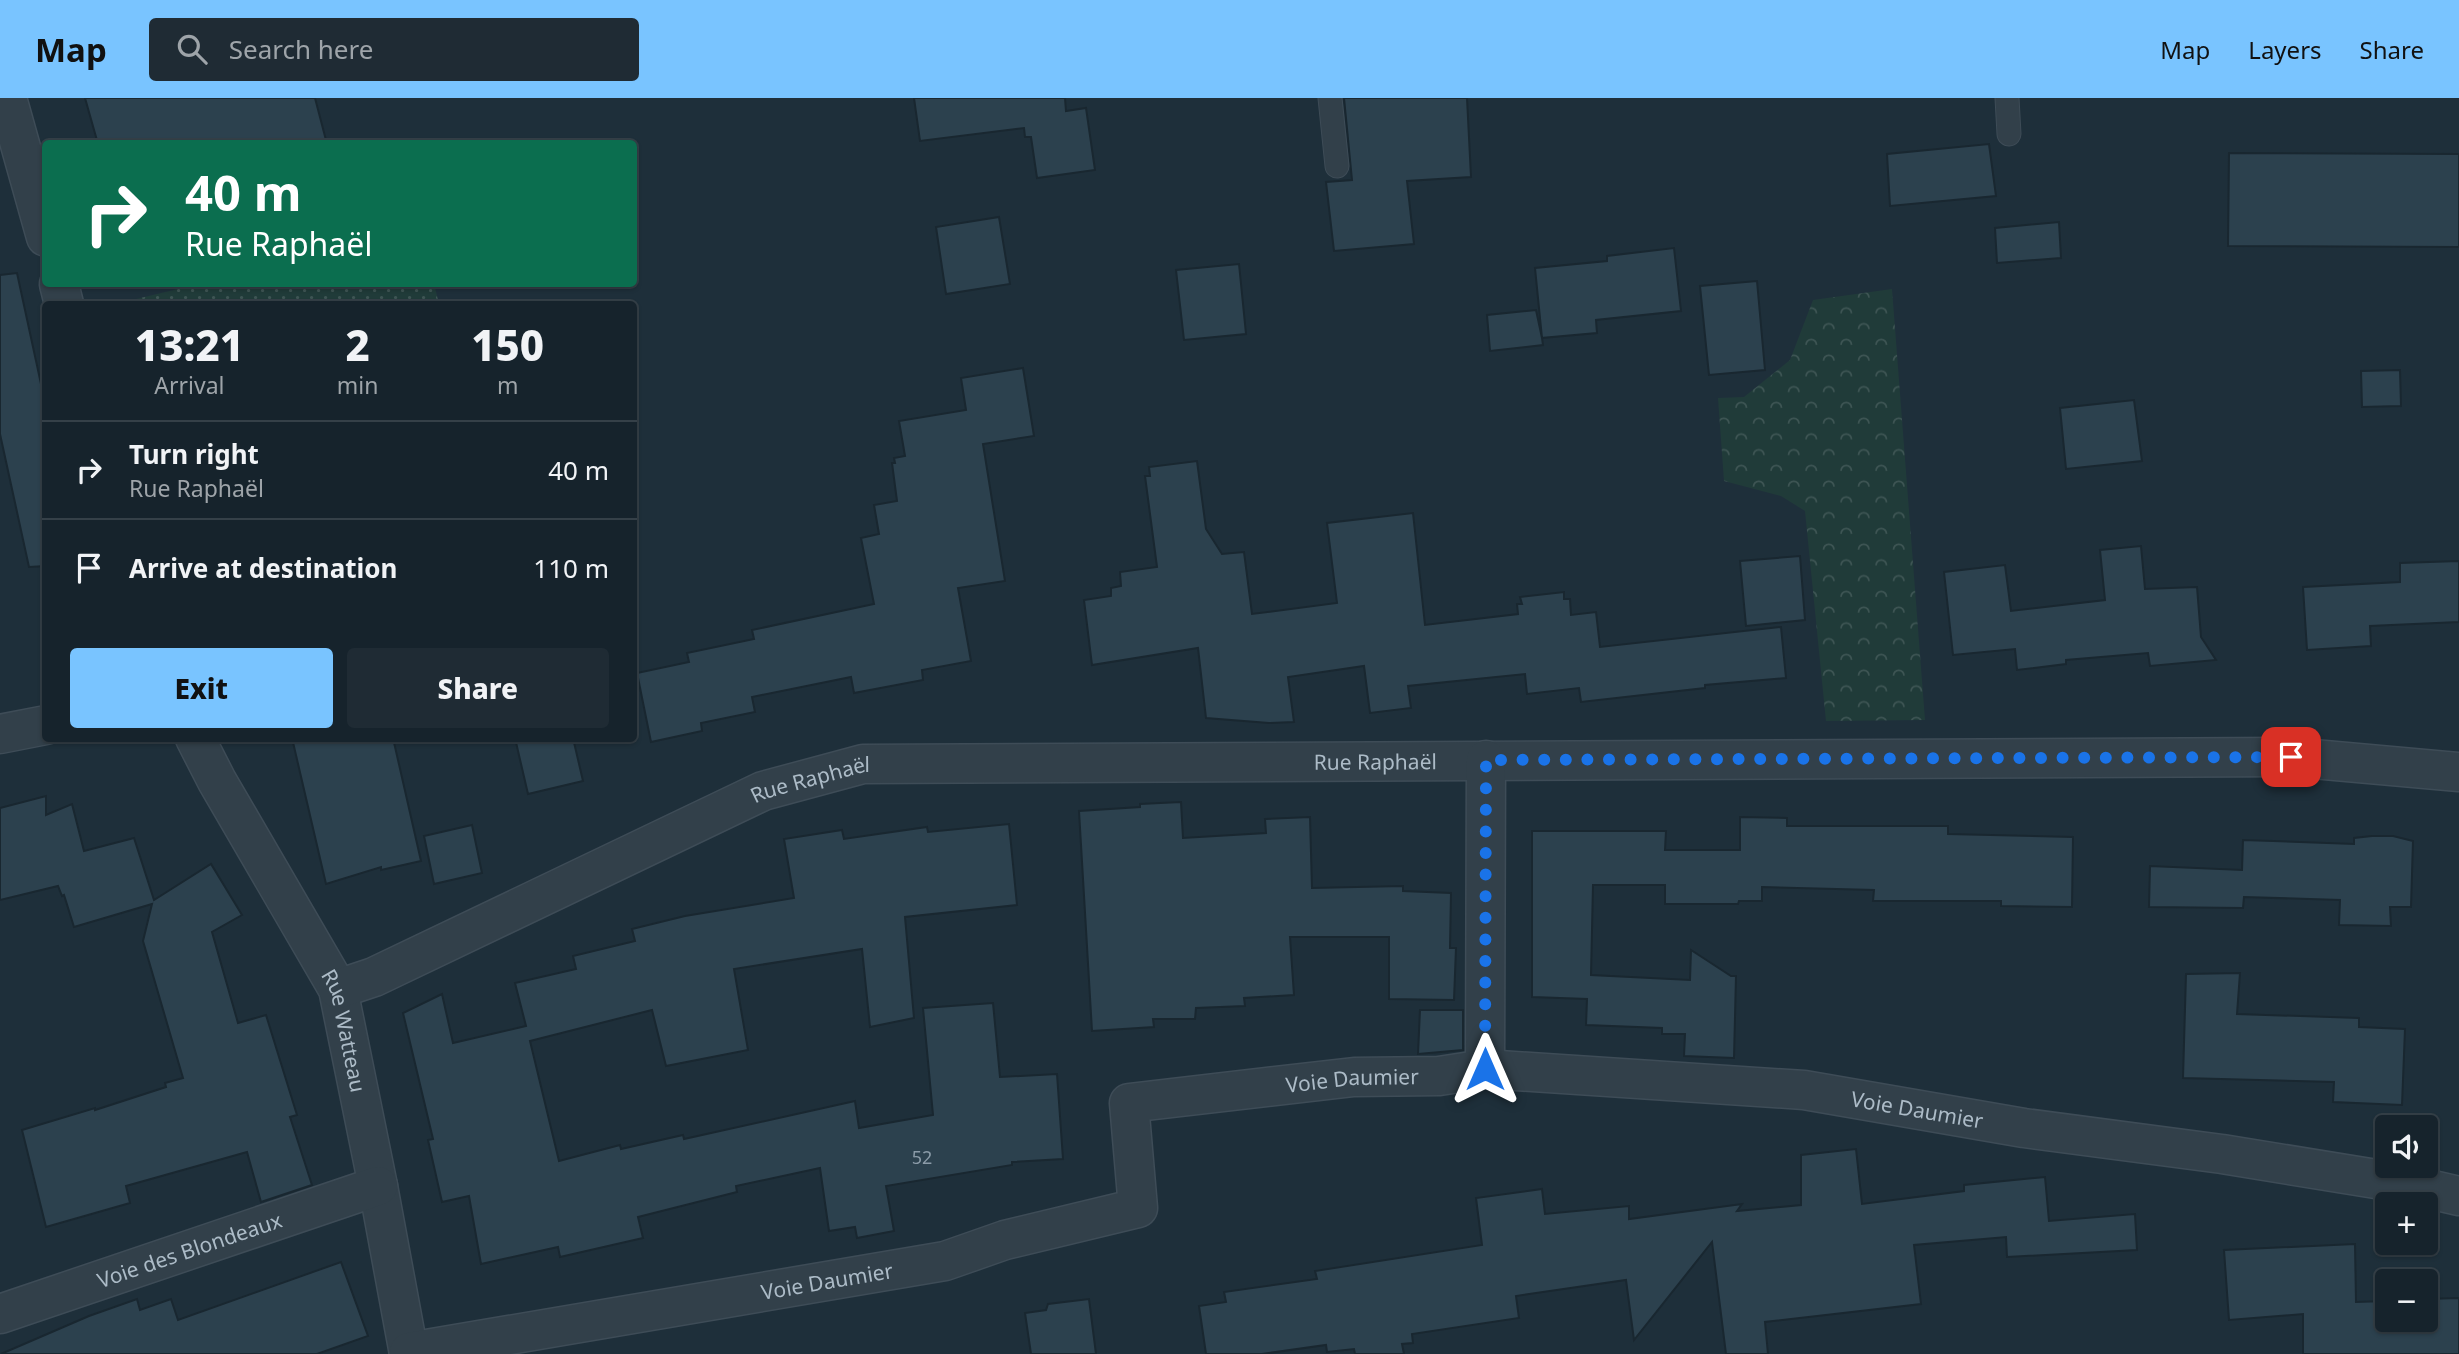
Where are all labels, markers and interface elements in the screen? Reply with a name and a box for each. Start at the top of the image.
search box [149,18,639,81]
text: Map [35,27,107,72]
icon: search [173,30,211,68]
text: Search here [229,31,373,67]
text: Map [2160,33,2210,66]
text: Layers [2248,33,2322,66]
text: Share [2360,33,2424,66]
text: 40 m [185,159,302,225]
icon: right [70,168,161,259]
text: Rue Raphaël [185,222,373,265]
text: 13:21 [135,316,244,373]
text: 2 [345,316,370,373]
text: 150 [471,316,544,373]
text: Arrival [154,369,224,401]
text: min [337,369,378,401]
text: m [497,369,518,401]
text: Turn right [129,436,259,472]
icon: right [70,451,108,489]
text: 40 m [548,452,609,488]
text: Rue Raphaël [129,472,264,504]
icon: arrive [70,549,108,587]
text: Arrive at destination [129,550,398,586]
text: 110 m [533,550,609,586]
button: Exit [70,648,333,728]
button: Share [347,648,609,728]
pin [2261,727,2321,787]
icon: arrive [2272,738,2310,776]
street label: Rue Raphaël [1314,747,1437,776]
street label: Rue Raphaël [745,750,870,809]
street label: Rue Watteau [315,964,373,1095]
position arrow [1448,1032,1522,1106]
street label: Voie Daumier [1284,1062,1419,1099]
street label: Voie Daumier [1849,1084,1986,1135]
map controls [2375,1115,2438,1332]
button: sound [2375,1115,2438,1178]
house number: 52 [912,1145,932,1169]
button: + [2375,1192,2438,1255]
street label: Voie des Blondeaux [93,1206,286,1294]
street label: Voie Daumier [759,1256,895,1306]
button: − [2375,1269,2438,1332]

